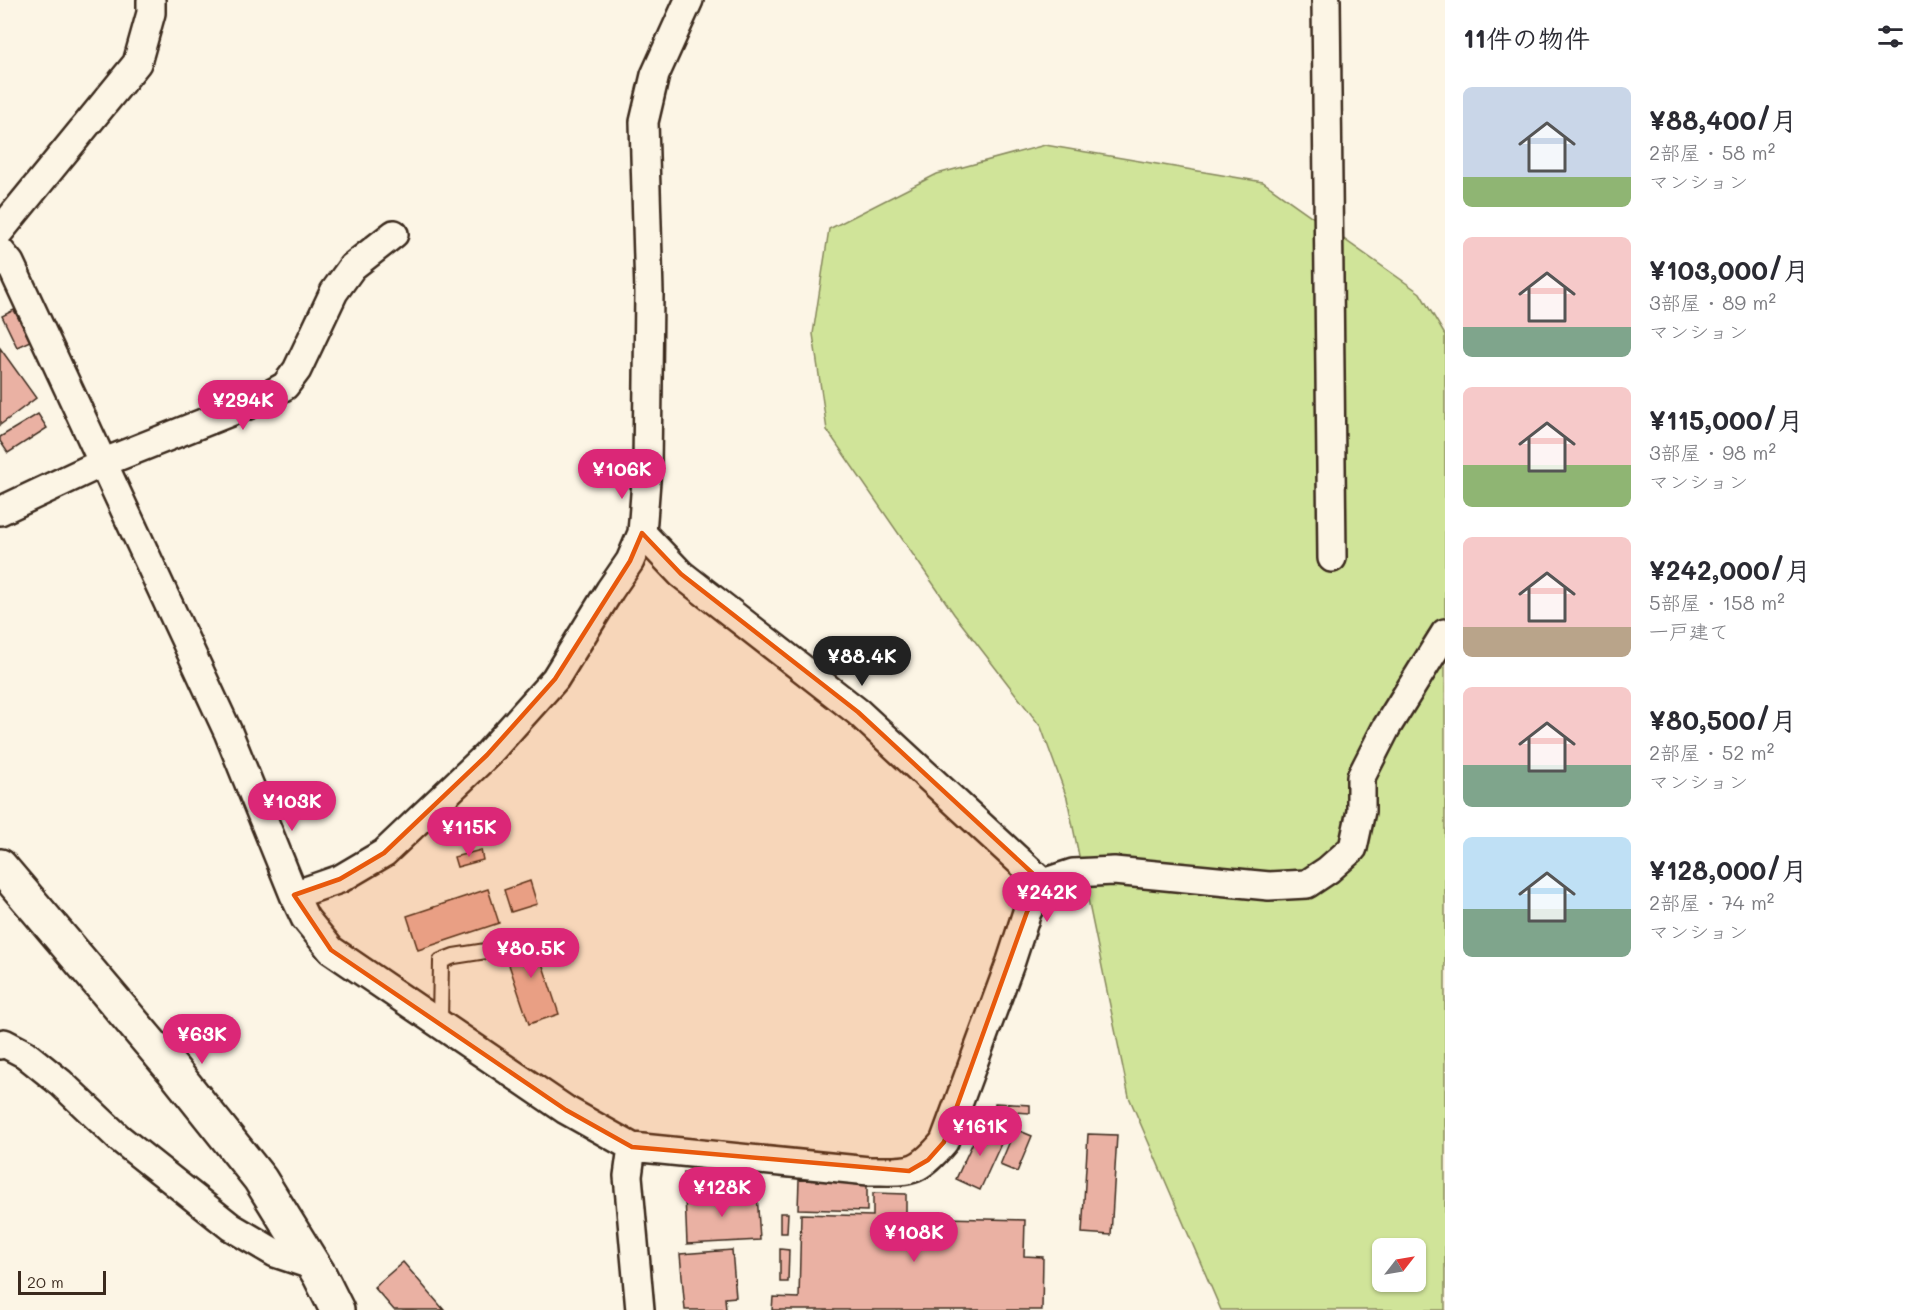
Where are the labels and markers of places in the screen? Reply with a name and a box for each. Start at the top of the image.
pin: ¥294K [201,380,285,431]
pin: ¥106K [580,449,664,500]
pin: ¥88.4K [813,636,911,687]
pin: ¥103K [250,781,334,832]
pin: ¥115K [427,807,511,858]
pin: ¥242K [1005,872,1089,923]
pin: ¥80.5K [482,928,580,979]
pin: ¥63K [166,1014,238,1065]
pin: ¥161K [938,1106,1022,1157]
pin: ¥128K [680,1167,764,1218]
pin: ¥108K [872,1212,956,1263]

